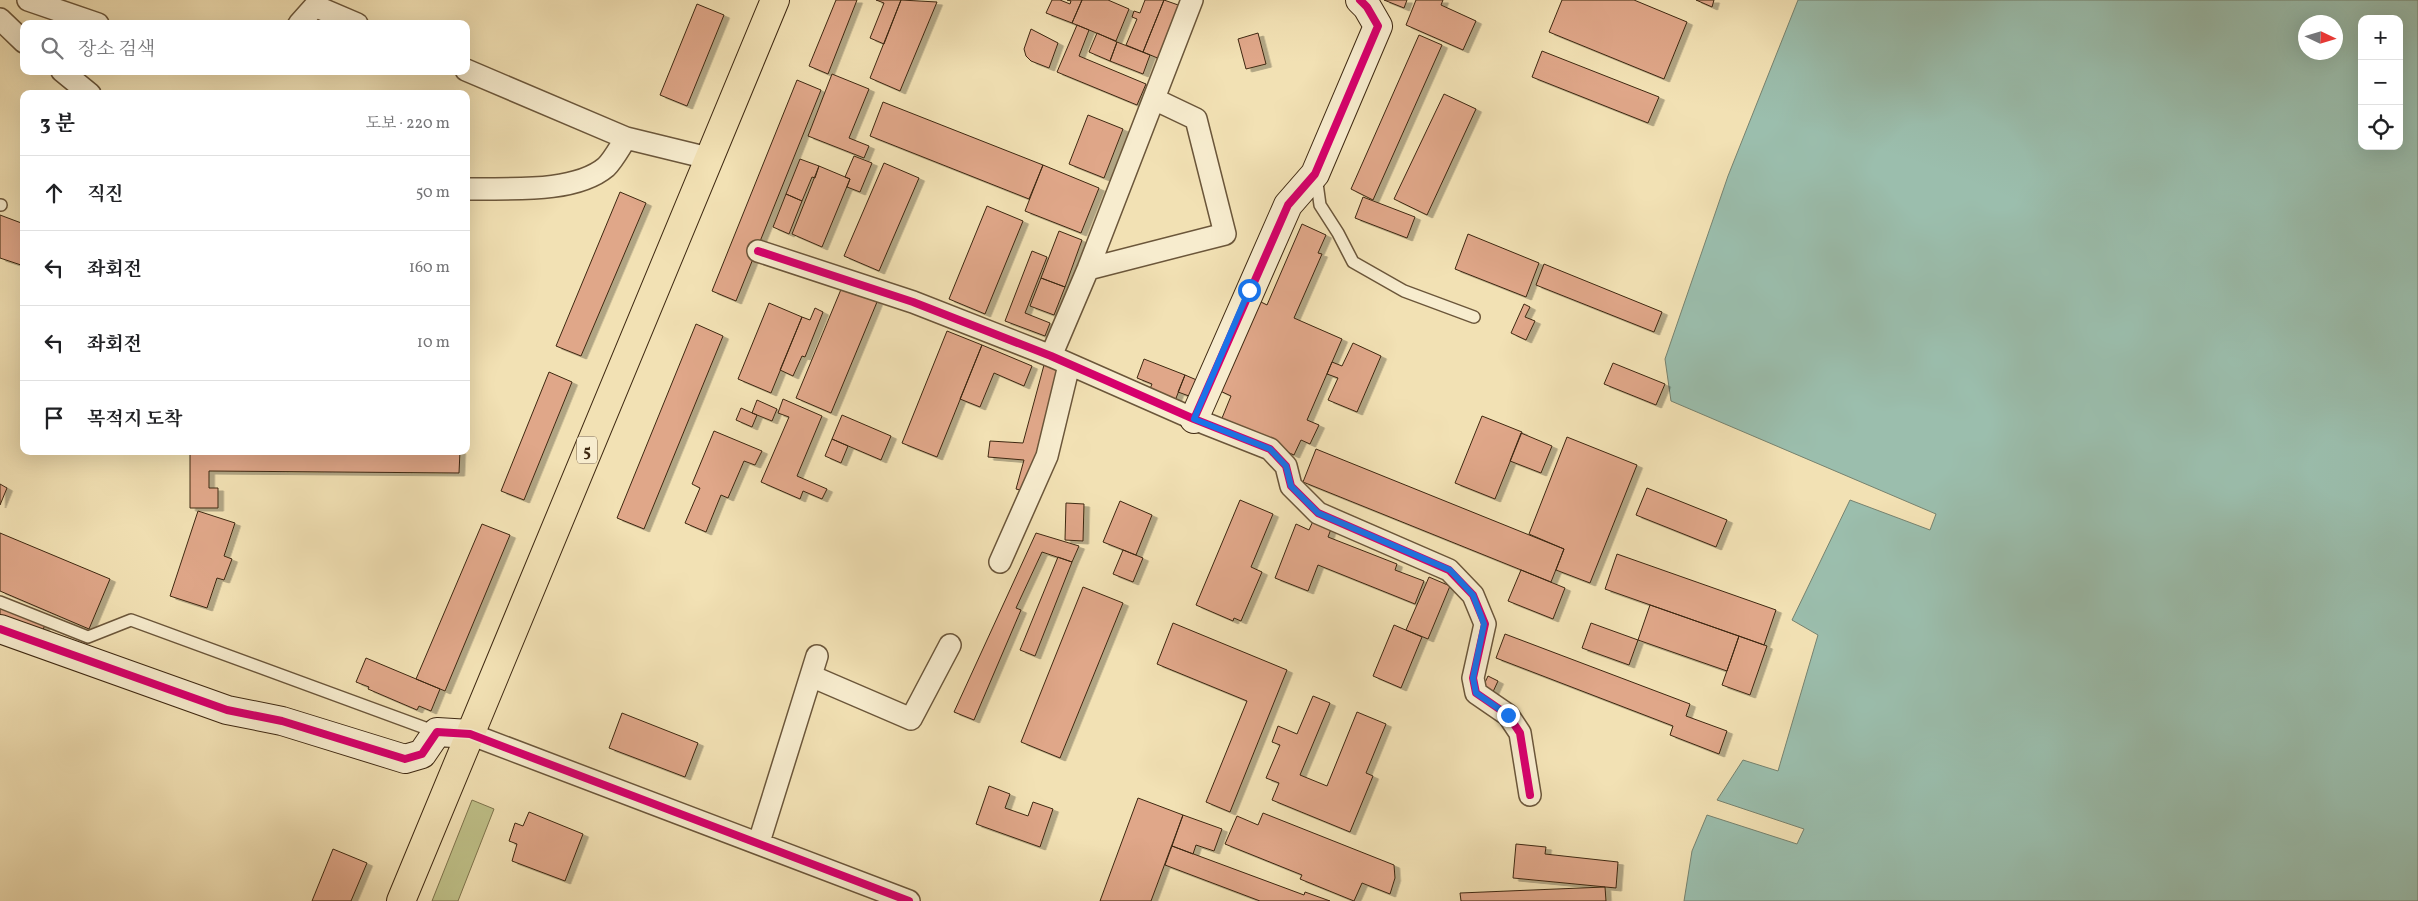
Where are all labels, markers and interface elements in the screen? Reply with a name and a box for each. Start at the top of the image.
north arrow [2298,15,2343,60]
map controls [2358,15,2403,150]
button: + [2358,15,2403,60]
search box [20,20,470,75]
icon: search [38,34,66,62]
text: 장소 검색 [78,37,155,63]
button: − [2358,60,2403,105]
button: locate [2358,105,2403,150]
text: 3 분 [40,110,75,139]
text: 도보 · 220 m [366,113,450,135]
icon: ahead [40,179,68,207]
text: 직진 [87,182,124,208]
text: 50 m [416,182,450,204]
icon: left [40,254,68,282]
text: 좌회전 [87,257,142,283]
text: 160 m [409,257,450,279]
route start [1238,279,1261,302]
icon: left [40,329,68,357]
text: 좌회전 [87,332,142,358]
text: 10 m [417,332,450,354]
icon: arrive [40,404,68,432]
text: 목적지 도착 [87,407,183,433]
road number: 5 [577,436,597,464]
route end [1497,704,1520,727]

